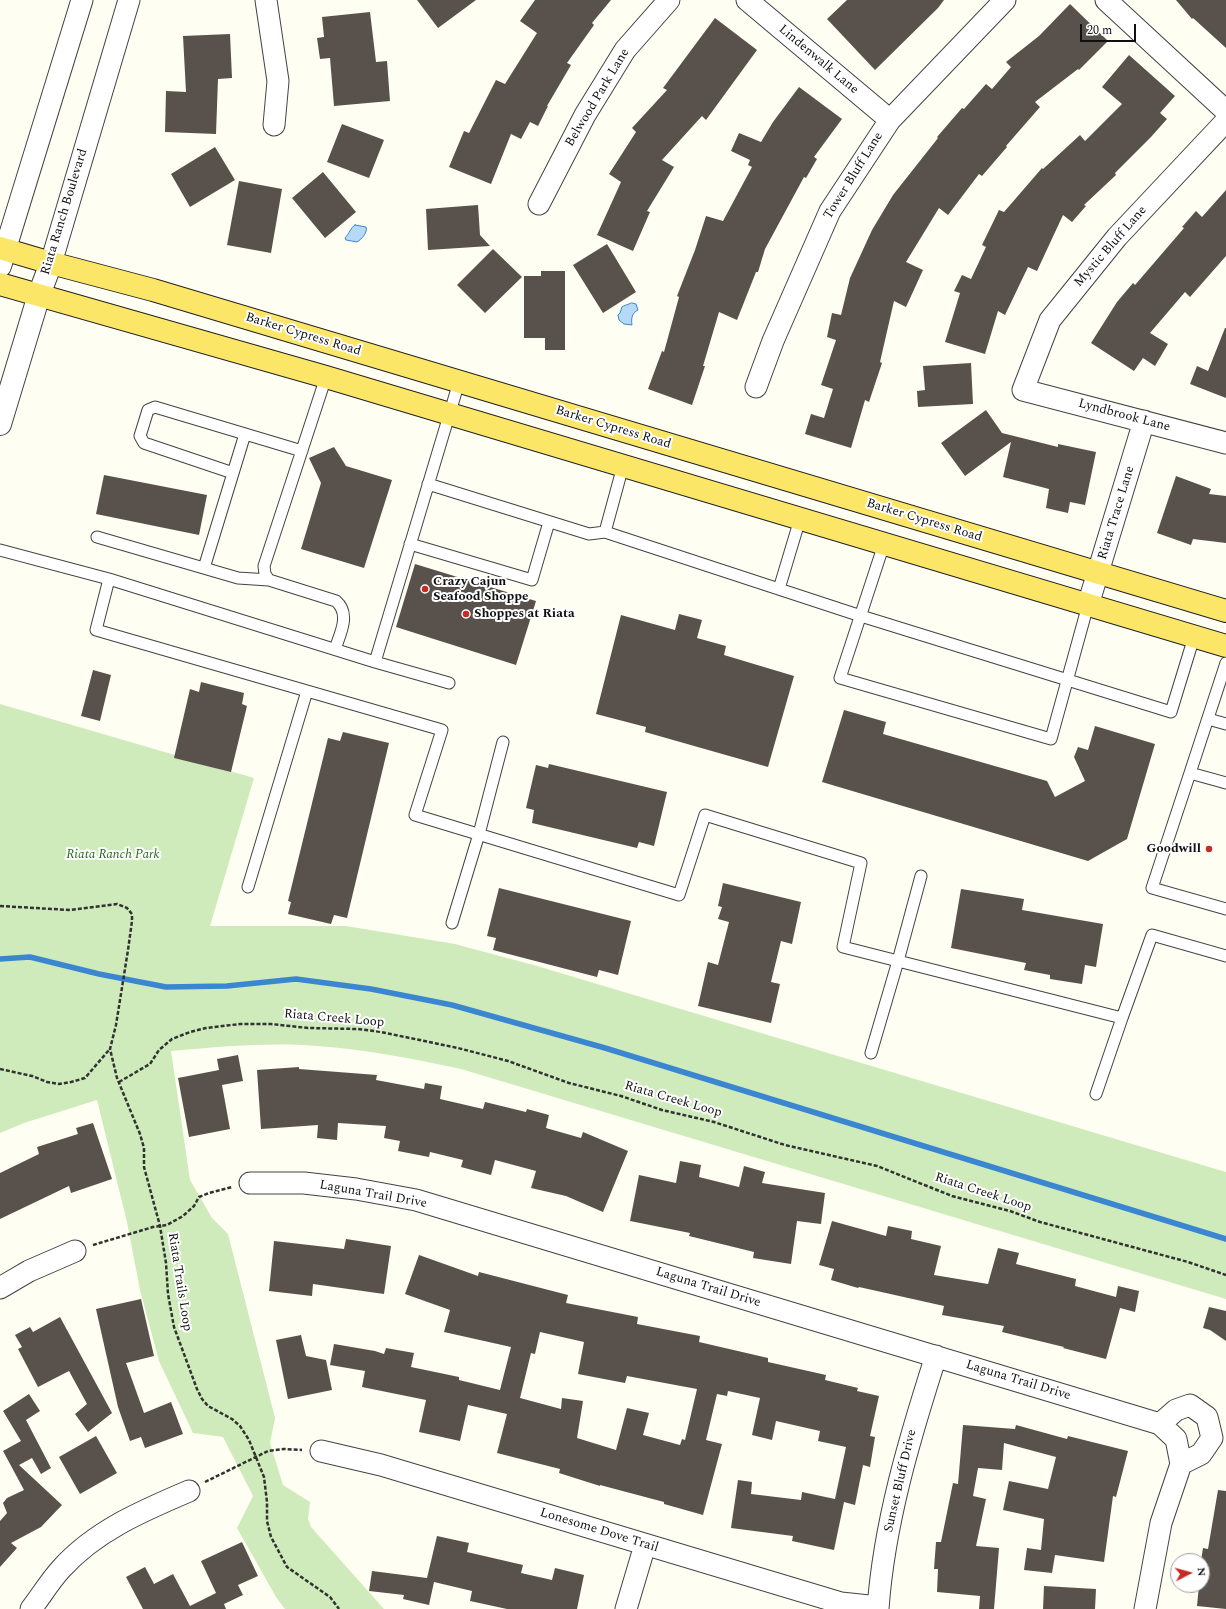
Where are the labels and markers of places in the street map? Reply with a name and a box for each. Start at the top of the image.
place label: Crazy Cajun Seafood Shoppe [433,574,528,605]
marker: Crazy Cajun Seafood Shoppe [420,584,430,594]
place label: Shoppes at Riata [474,606,575,622]
marker: Shoppes at Riata [461,609,471,619]
place label: Goodwill [1147,841,1201,857]
marker: Goodwill [1204,844,1214,854]

